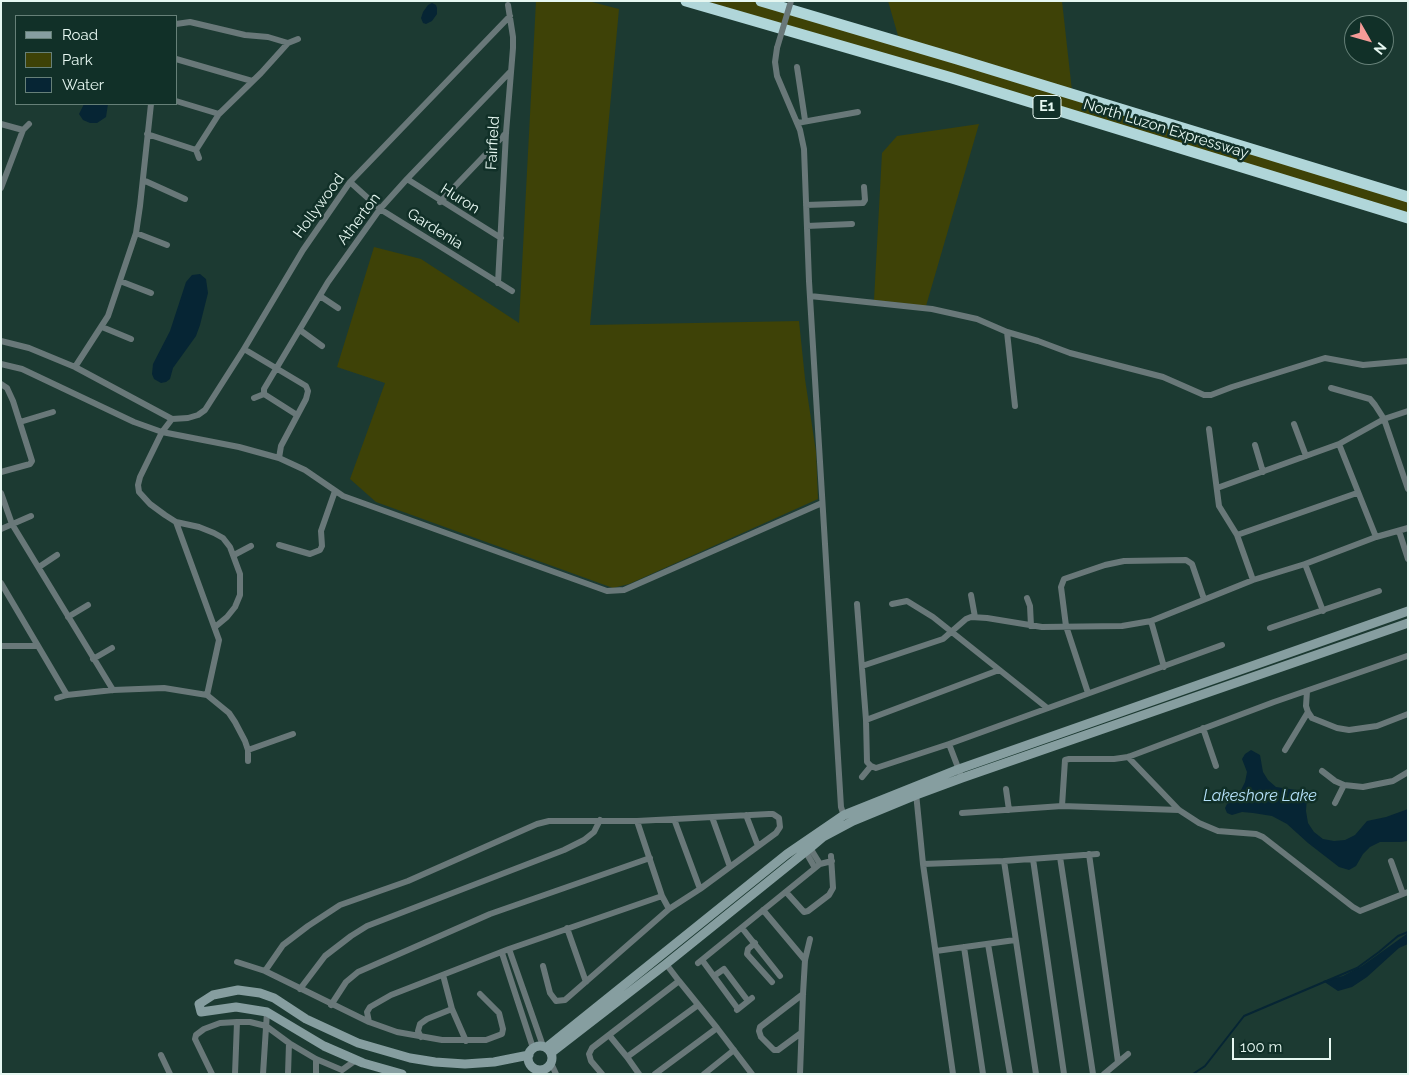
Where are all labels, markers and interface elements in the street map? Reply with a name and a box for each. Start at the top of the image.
legend [15,15,178,105]
north arrow [1344,15,1394,65]
text: Road [62,26,98,44]
text: N [1370,39,1390,58]
text: Park [62,51,93,69]
text: Water [62,76,104,94]
road number: E1 [1033,95,1061,118]
street label: North Luzon Expressway [1081,95,1251,163]
street label: Fairfield [483,115,503,171]
street label: Hollywood [290,170,348,242]
street label: Huron [437,180,483,218]
street label: Atherton [334,190,384,248]
street label: Gardenia [404,205,466,253]
water label: Lakeshore Lake [1203,786,1317,806]
scale bar [1234,1028,1333,1060]
text: 100 m [1240,1038,1282,1056]

